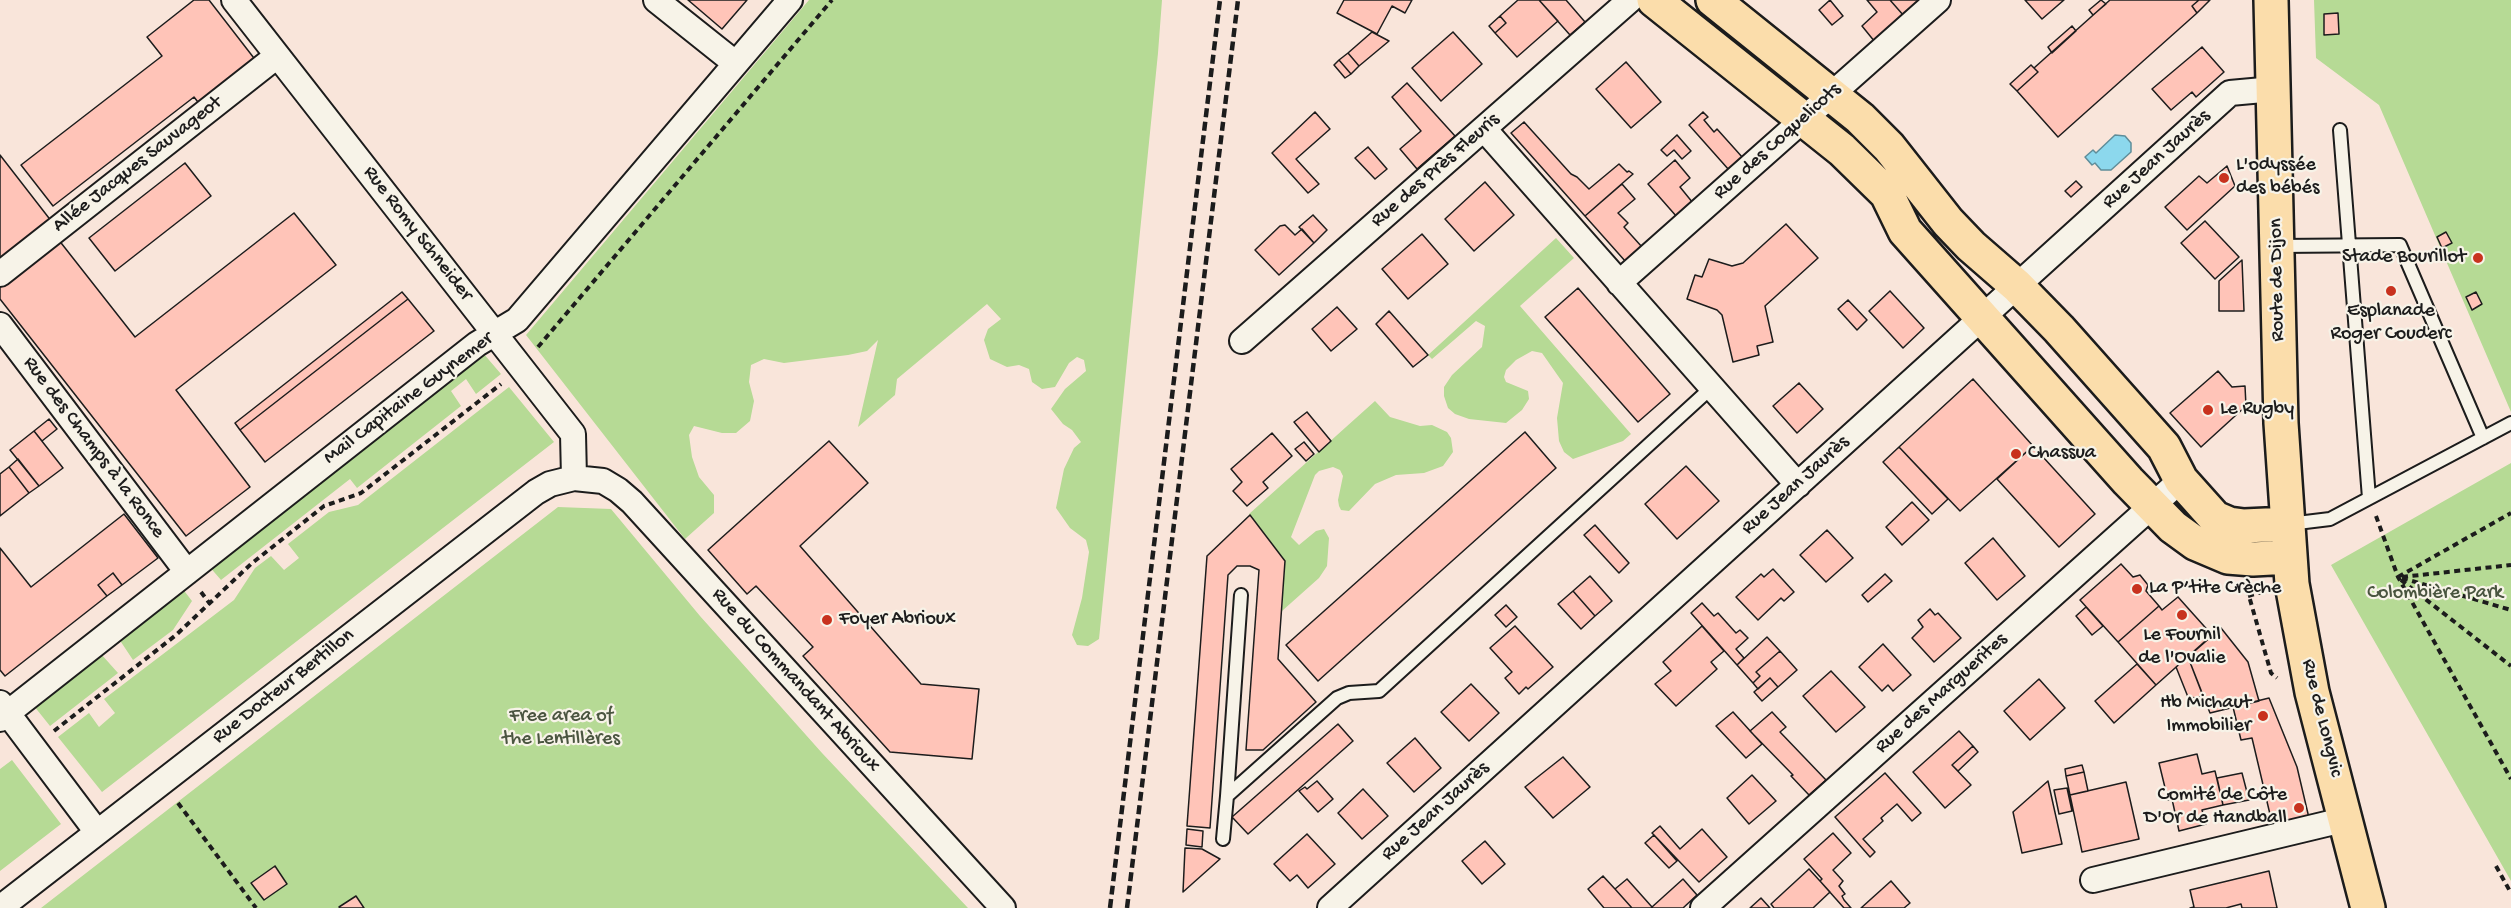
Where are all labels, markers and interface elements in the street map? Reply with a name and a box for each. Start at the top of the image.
street label: Rue des Coquelicots [1709,78,1847,206]
street label: Allée Jacques Sauvageot [49,91,227,239]
street label: Rue Jean Jaurès [2098,105,2216,215]
street label: Rue des Près Fleuris [1367,109,1505,233]
place label: L'odyssée des bébés [2236,154,2319,201]
street label: Rue Romy Schneider [357,162,477,306]
marker: L'odyssée des bébés [2217,171,2231,185]
street label: Route de Dijon [2265,218,2291,342]
place label: Stade Bourillot [2342,246,2466,270]
marker: Stade Bourillot [2471,251,2485,265]
marker: Esplanade Roger Couderc [2384,284,2398,298]
place label: Esplanade Roger Couderc [2331,300,2451,347]
street label: Mail Capitaine Guynemer [320,327,498,471]
street label: Rue des Champs à la Ronce [17,352,169,544]
place label: Le Rugby [2220,398,2294,422]
marker: Le Rugby [2201,403,2215,417]
street label: Rue Jean Jaurès [1737,431,1855,541]
place label: Chassua [2028,442,2096,466]
marker: Chassua [2009,447,2023,461]
place label: La P’tite Crèche [2149,577,2281,601]
marker: La P’tite Crèche [2130,582,2144,596]
park label: Colombière Park [2367,582,2503,606]
street label: Rue du Commandant Abrioux [706,584,884,778]
place label: Foyer Abrioux [839,608,956,632]
marker: Le Fournil de l'Ovalie [2175,608,2189,622]
marker: Foyer Abrioux [820,613,834,627]
street label: Rue Docteur Bertillon [208,624,360,750]
place label: Le Fournil de l'Ovalie [2138,624,2226,671]
street label: Rue des Marguerites [1871,628,2013,760]
street label: Rue de Longvic [2295,657,2347,779]
place label: Hb Michaut Immobilier [2160,692,2251,739]
park label: Free area of the Lentillères [502,705,620,752]
marker: Hb Michaut Immobilier [2256,709,2270,723]
street label: Rue Jean Jaurès [1377,757,1495,867]
place label: Comité de Côte D'Or de Handball [2144,784,2287,831]
marker: Comité de Côte D'Or de Handball [2292,801,2306,815]

